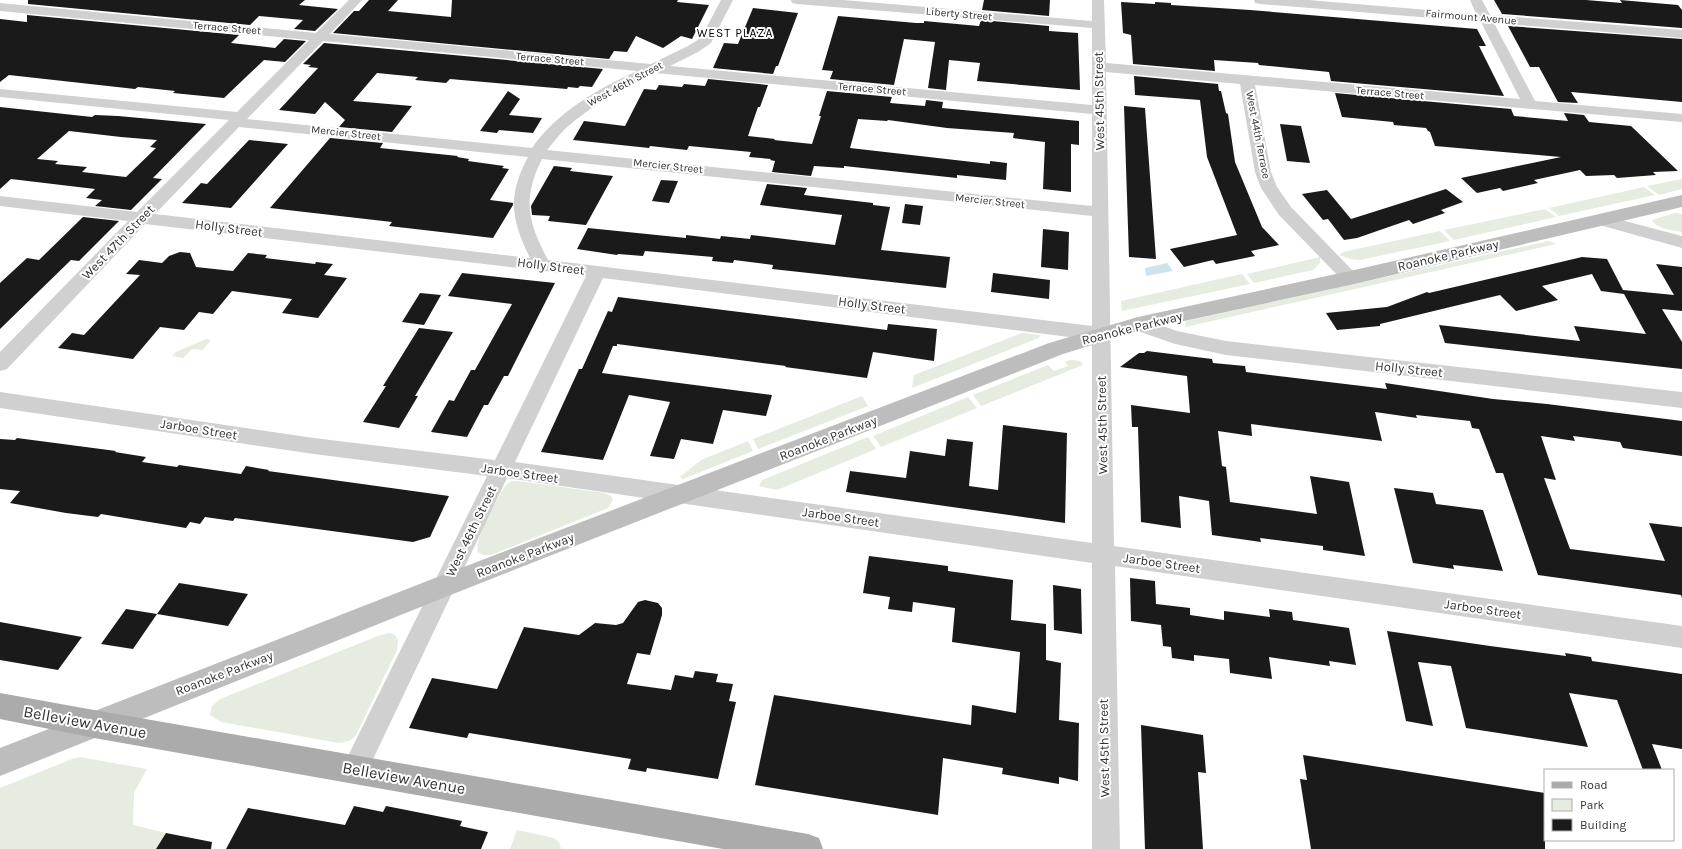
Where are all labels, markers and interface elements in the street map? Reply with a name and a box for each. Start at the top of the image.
street label: Liberty Street [925,5,993,23]
street label: Fairmount Avenue [1425,7,1517,27]
street label: Terrace Street [192,19,262,37]
district label: WEST PLAZA [697,26,773,40]
street label: Terrace Street [515,50,585,68]
street label: West 45th Street [1091,51,1107,151]
street label: West 46th Street [585,59,665,109]
street label: Terrace Street [837,80,907,98]
street label: Terrace Street [1355,84,1425,102]
street label: West 44th Terrace [1243,90,1273,180]
street label: Mercier Street [310,123,382,143]
street label: Mercier Street [632,156,704,176]
street label: Mercier Street [954,191,1026,211]
street label: West 47th Street [79,202,157,282]
street label: Holly Street [194,216,264,240]
street label: Roanoke Parkway [1396,236,1500,274]
street label: Holly Street [516,254,586,278]
street label: Holly Street [837,293,907,317]
street label: Roanoke Parkway [1080,308,1184,348]
street label: Holly Street [1374,358,1444,380]
street label: West 45th Street [1094,375,1110,475]
street label: Roanoke Parkway [777,412,879,464]
street label: Jarboe Street [160,416,238,442]
street label: Jarboe Street [481,460,559,486]
street label: West 46th Street [443,483,499,579]
street label: Jarboe Street [802,504,880,530]
street label: Roanoke Parkway [474,529,576,581]
street label: Jarboe Street [1123,550,1201,576]
street label: Jarboe Street [1444,596,1522,622]
street label: Roanoke Parkway [173,647,275,699]
street label: West 45th Street [1096,698,1112,798]
street label: Belleview Avenue [22,702,148,742]
street label: Belleview Avenue [341,758,467,798]
legend [1544,769,1674,841]
text: Road [1580,778,1608,792]
text: Park [1580,798,1605,812]
text: Building [1580,818,1627,832]

